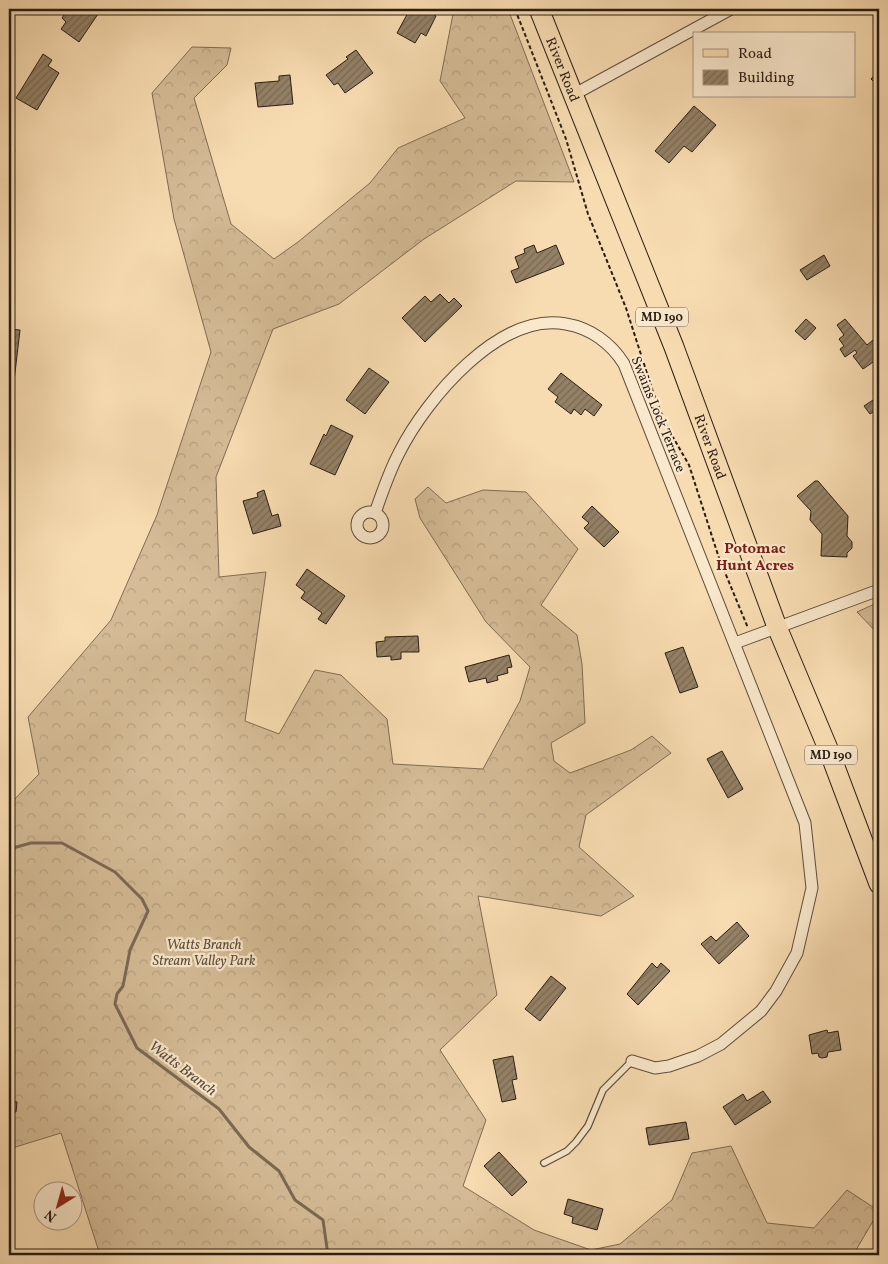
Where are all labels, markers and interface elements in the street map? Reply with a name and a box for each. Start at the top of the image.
legend [693,32,856,98]
street label: River Road [540,35,583,105]
text: Road [738,44,772,65]
text: Building [738,68,795,89]
road number: MD 190 [636,308,688,326]
street label: Swains Lock Terrace [626,354,690,476]
street label: River Road [689,412,730,482]
district label: Potomac Hunt Acres [716,539,794,577]
road number: MD 190 [805,746,857,764]
park label: Watts Branch Stream Valley Park [153,936,256,971]
water label: Watts Branch [144,1037,220,1102]
north arrow [32,1182,82,1232]
text: N [41,1205,61,1226]

